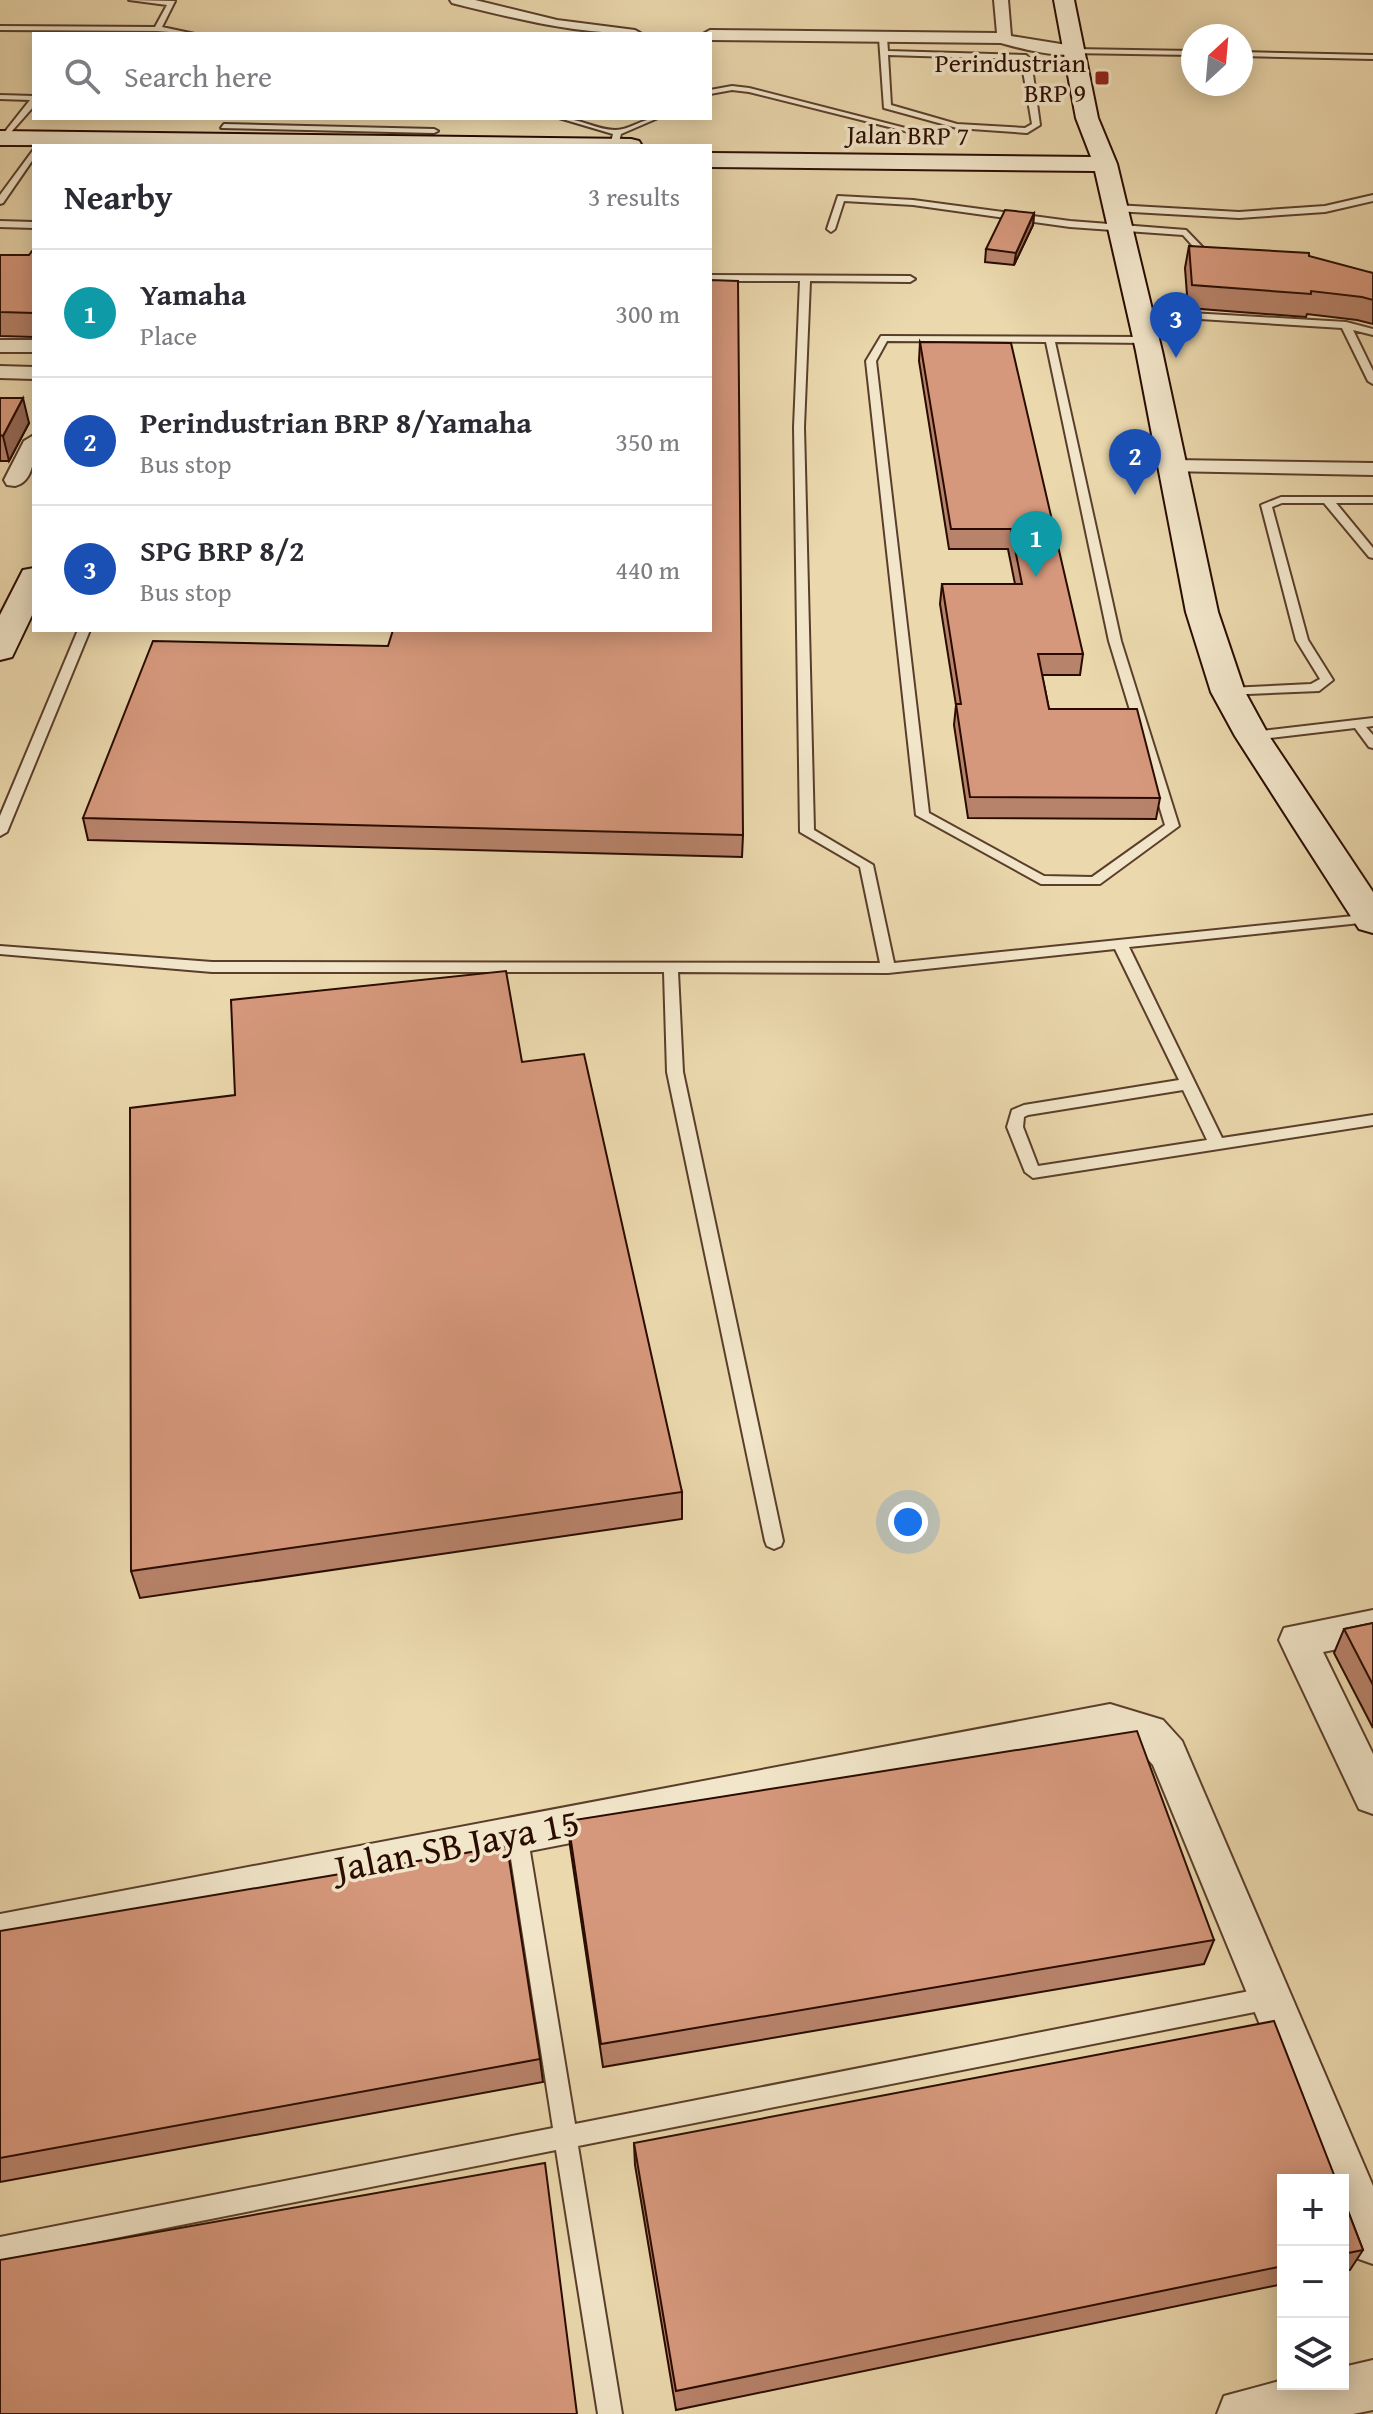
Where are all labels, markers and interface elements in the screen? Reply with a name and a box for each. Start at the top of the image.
north arrow [1181,24,1253,96]
search box [32,32,712,120]
place label: Perindustrian BRP 9 [935,43,1086,112]
icon: search [60,54,104,98]
text: Search here [124,54,272,98]
marker: Perindustrian BRP 9 [1093,69,1111,87]
street label: Jalan BRP 7 [844,114,970,155]
text: Nearby [64,172,173,221]
text: 3 results [588,177,680,216]
text: Yamaha [140,272,246,316]
pin: 3 [1150,292,1202,358]
text: 1 [83,294,97,333]
text: 300 m [615,294,680,333]
text: Place [140,316,197,355]
text: Perindustrian BRP 8/Yamaha [140,400,532,444]
text: 2 [83,422,97,461]
text: 350 m [615,422,680,461]
pin: 2 [1109,429,1161,495]
text: Bus stop [140,444,232,483]
pin: 1 [1010,511,1062,577]
text: SPG BRP 8/2 [140,528,305,572]
text: 3 [83,550,97,589]
text: 440 m [615,550,680,589]
text: Bus stop [140,572,232,611]
your location [888,1502,928,1542]
street label: Jalan SB Jaya 15 [326,1793,584,1896]
map controls [1277,2174,1349,2390]
button: + [1277,2174,1349,2246]
button: − [1277,2246,1349,2318]
button: layers [1277,2318,1349,2390]

